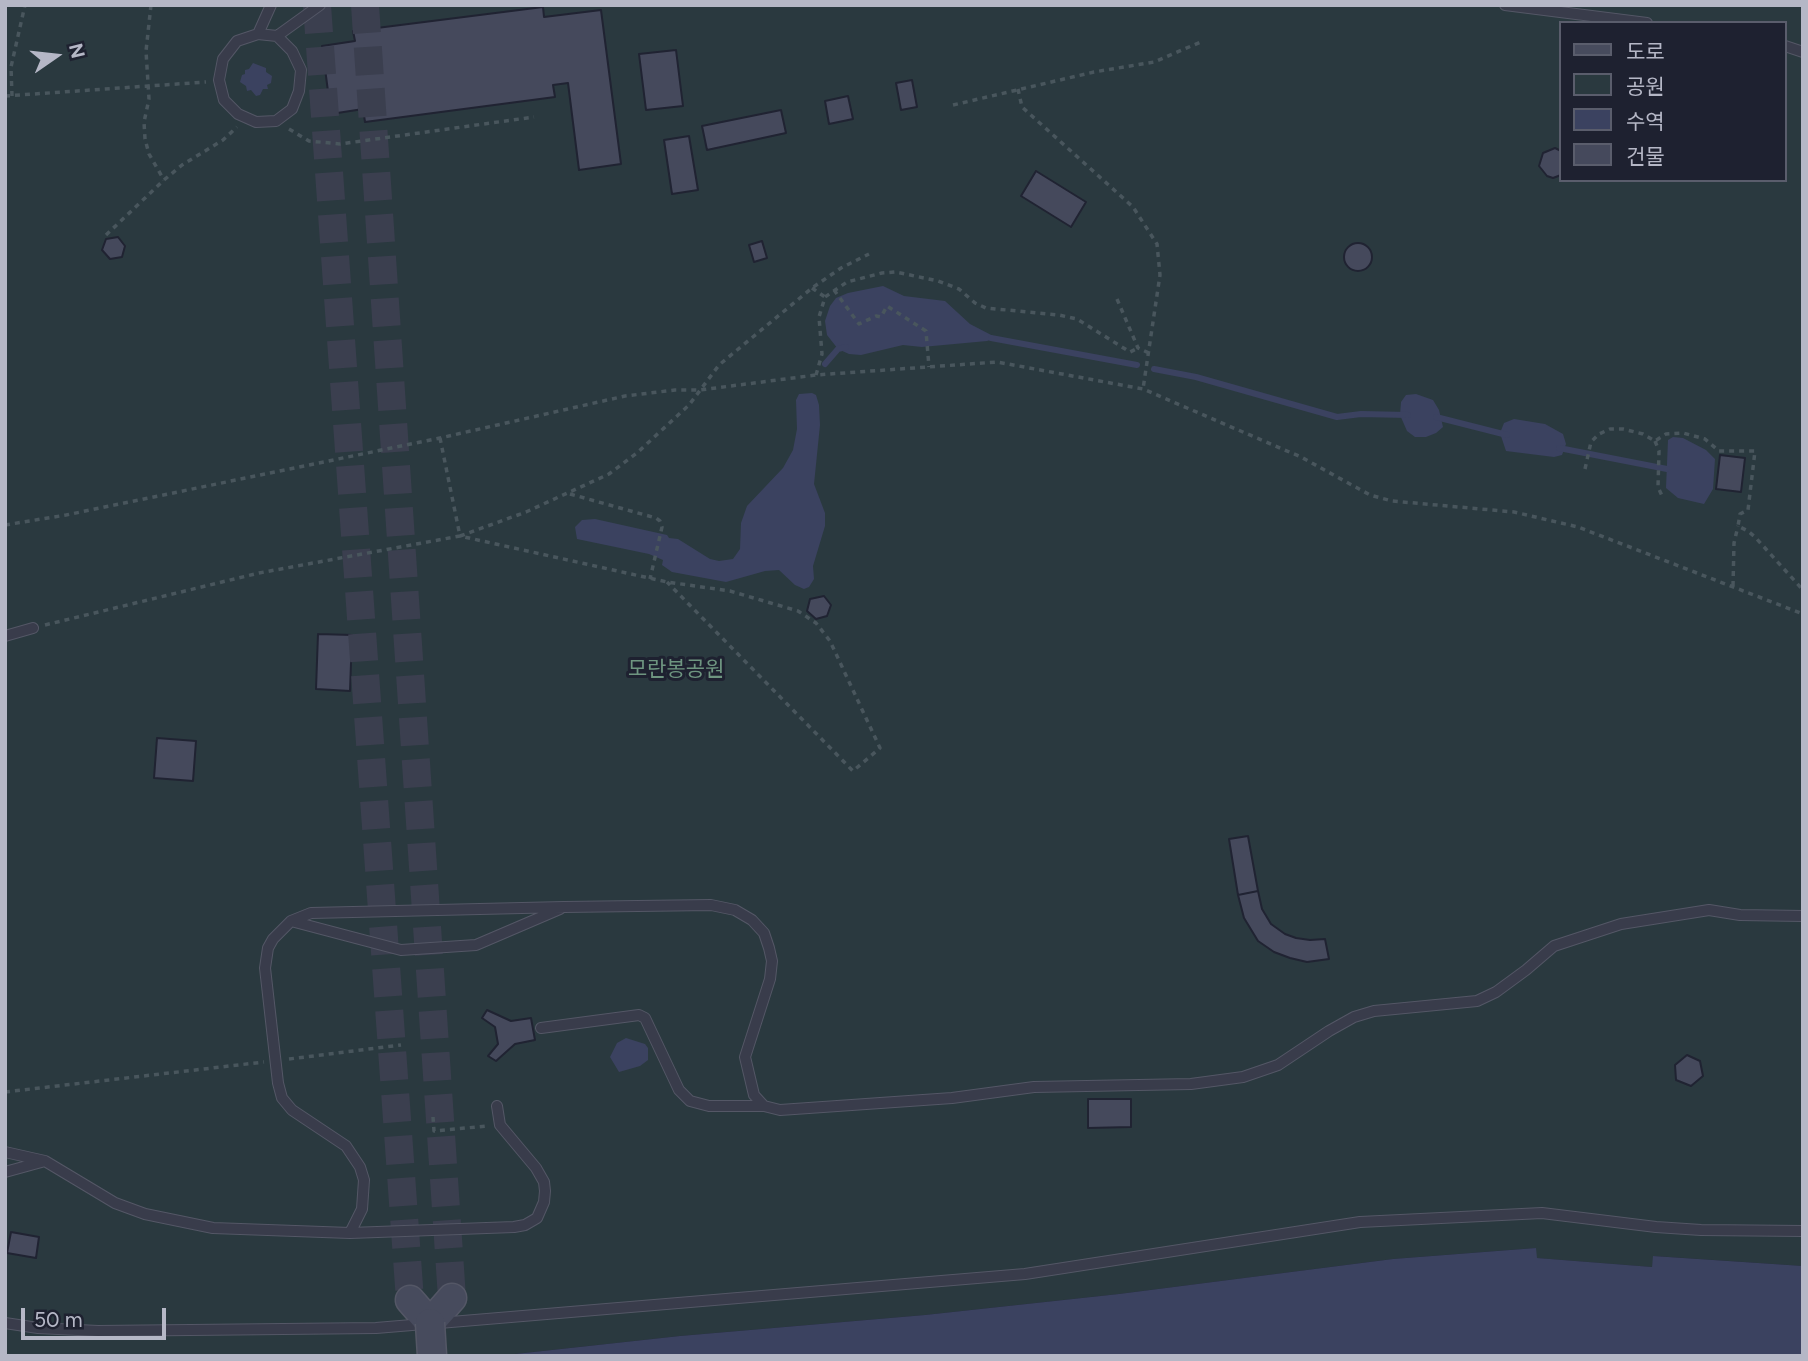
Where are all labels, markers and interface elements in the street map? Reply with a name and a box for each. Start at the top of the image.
north arrow [21,21,91,91]
legend [1560,21,1787,182]
text: 도로 [1626,39,1665,64]
text: N [64,41,90,61]
text: 공원 [1626,74,1665,99]
text: 수역 [1626,109,1665,134]
text: 건물 [1626,144,1665,169]
park label: 모란봉공원 [628,657,724,683]
scale bar [24,1294,170,1338]
text: 50 m [34,1307,83,1332]

